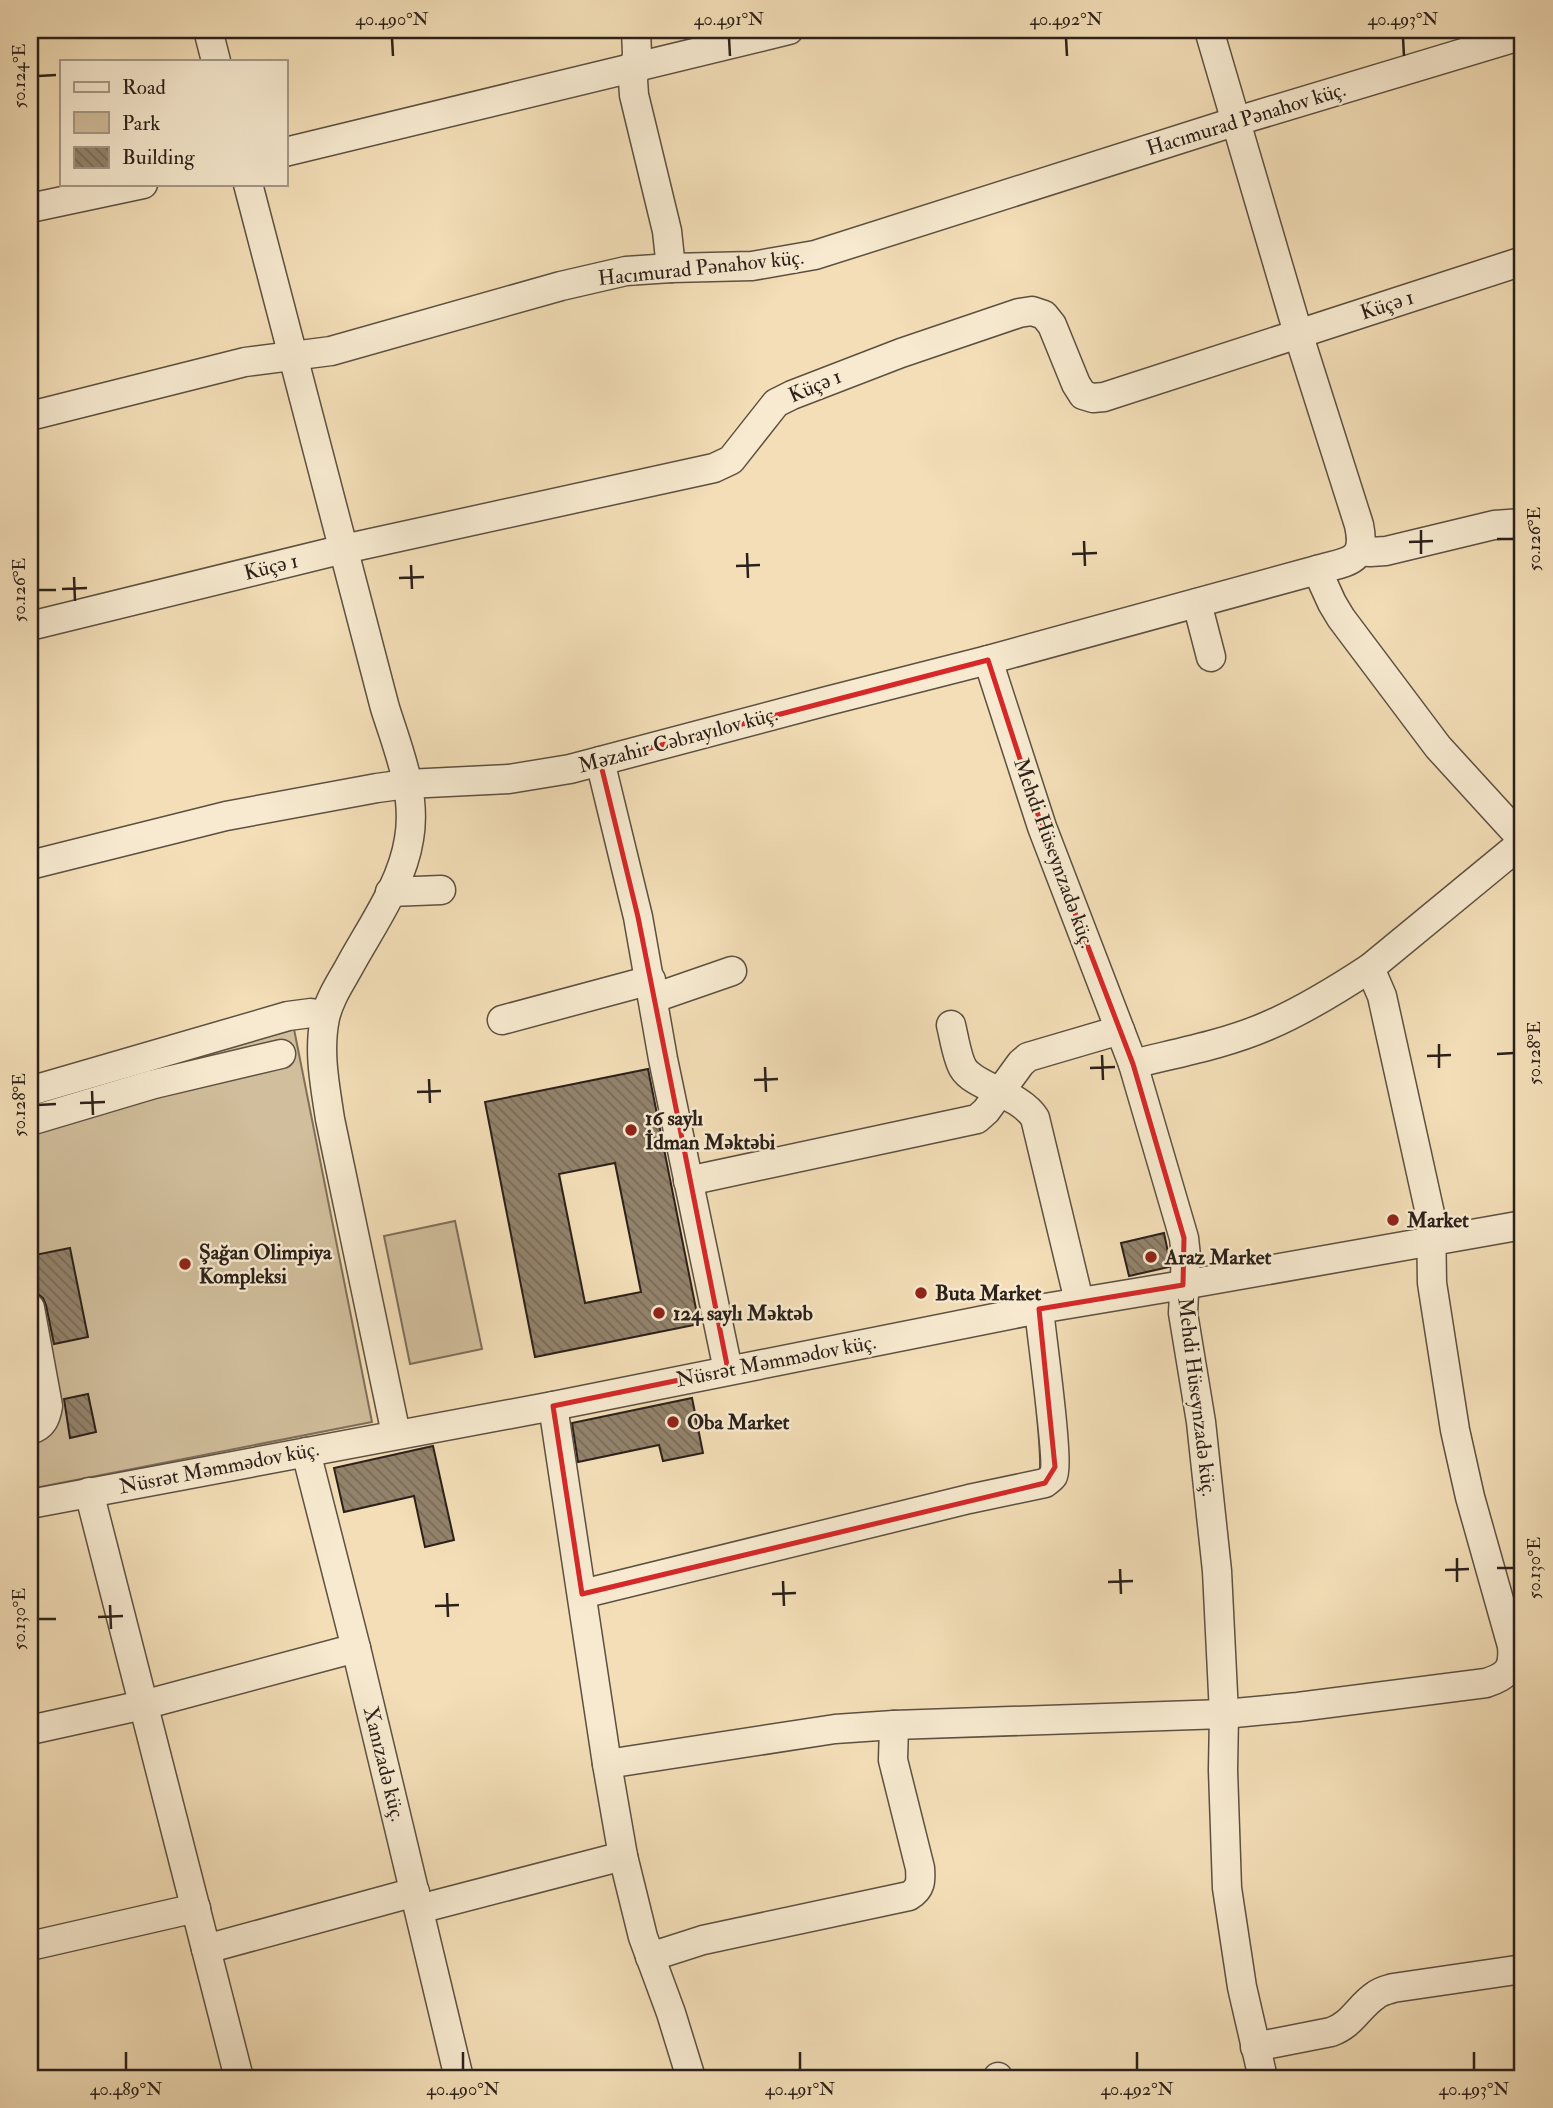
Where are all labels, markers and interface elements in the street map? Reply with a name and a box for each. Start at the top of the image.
text: 40.490°N [355,8,429,31]
text: 40.491°N [694,8,764,31]
text: 40.492°N [1029,8,1103,31]
text: 40.493°N [1368,8,1439,31]
text: 50.124°E [8,43,31,109]
legend [60,60,287,186]
text: Road [122,74,167,101]
street label: Hacımurad Pənahov küç. [1143,76,1349,162]
text: Park [122,110,160,137]
text: Building [122,144,195,171]
street label: Hacımurad Pənahov küç. [597,244,805,292]
street label: Küçə 1 [1357,284,1417,326]
street label: Küçə 1 [784,363,846,409]
text: 50.126°E [1523,507,1546,571]
street label: Küçə 1 [241,547,301,587]
text: 50.126°E [8,558,31,622]
street label: Məzahir Cəbrayılov küç. [575,700,781,780]
street label: Mehdi Hüseynzadə küç. [1007,754,1101,952]
text: 50.128°E [1523,1021,1546,1085]
text: 50.128°E [8,1073,31,1137]
place label: 16 saylı İdman Məktəbi [645,1105,776,1156]
marker: 16 saylı İdman Məktəbi [623,1122,639,1138]
place label: Market [1406,1207,1469,1234]
marker: Market [1385,1212,1401,1228]
place label: Şağan Olimpiya Kompleksi [199,1239,333,1290]
place label: Araz Market [1164,1244,1271,1271]
marker: Araz Market [1143,1249,1159,1265]
marker: Şağan Olimpiya Kompleksi [177,1256,193,1272]
place label: Buta Market [935,1280,1042,1307]
marker: Buta Market [913,1285,929,1301]
street label: Mehdi Hüseynzadə küç. [1171,1296,1223,1498]
place label: 124 saylı Məktəb [673,1300,814,1327]
marker: 124 saylı Məktəb [651,1305,667,1321]
street label: Nüsrət Məmmədov küç. [674,1328,878,1394]
place label: Oba Market [687,1409,790,1436]
marker: Oba Market [665,1414,681,1430]
street label: Nüsrət Məmmədov küç. [117,1435,321,1501]
text: 50.130°E [1523,1537,1546,1599]
text: 50.130°E [8,1588,31,1650]
street label: Xanızadə küç. [357,1704,411,1824]
text: 40.489°N [90,2078,162,2101]
text: 40.490°N [426,2078,500,2101]
text: 40.491°N [765,2078,835,2101]
text: 40.492°N [1100,2078,1174,2101]
text: 40.493°N [1439,2078,1510,2101]

